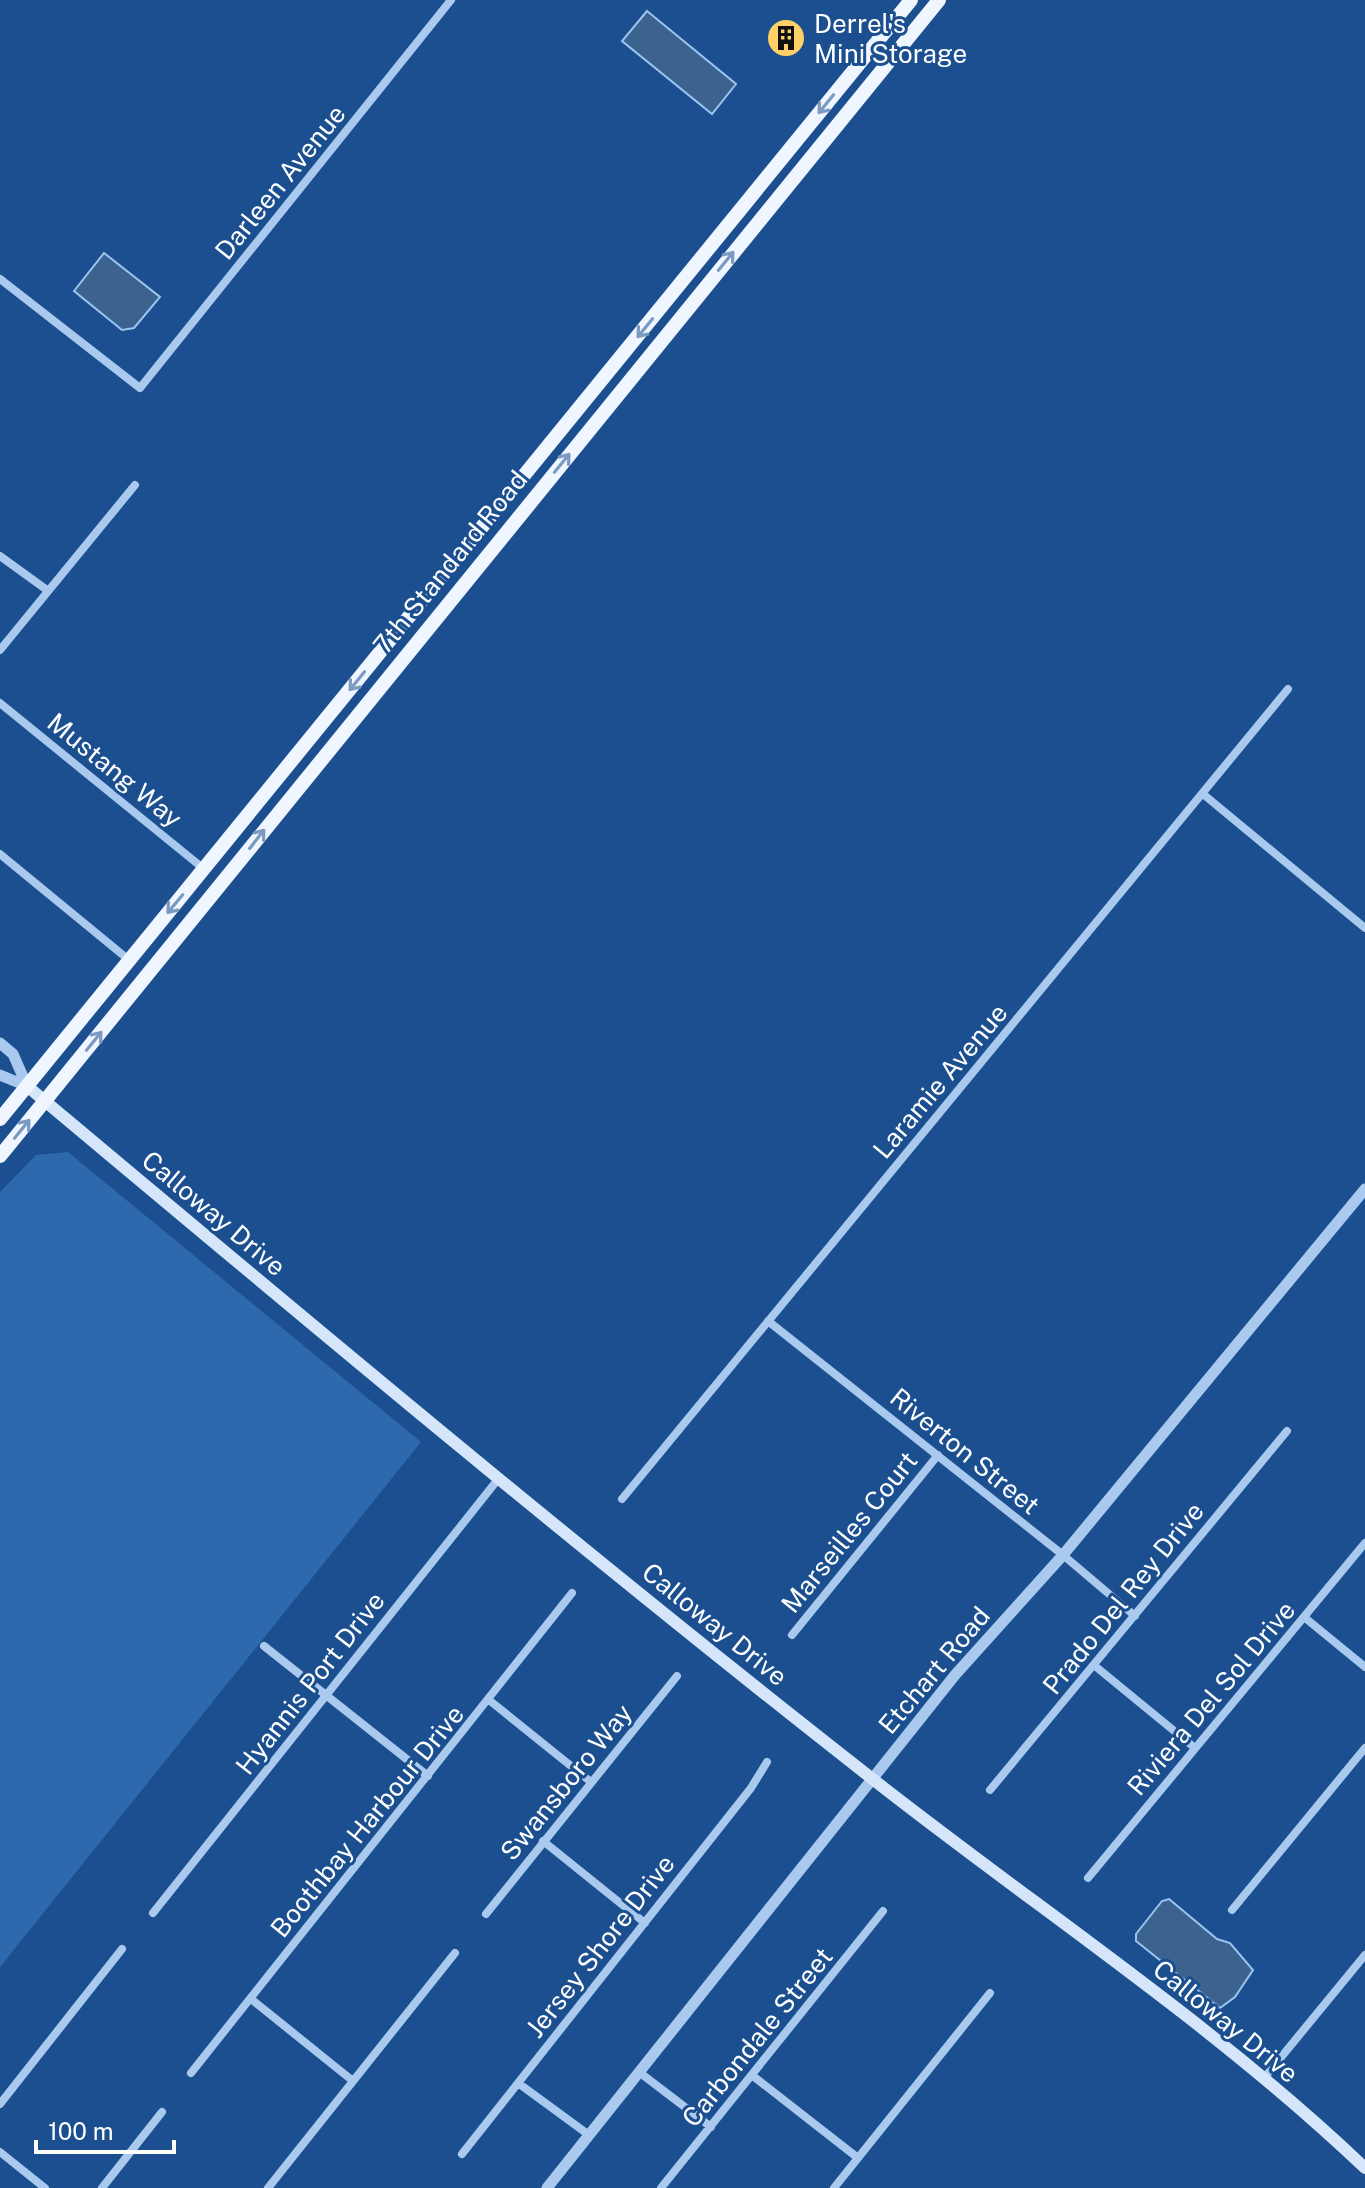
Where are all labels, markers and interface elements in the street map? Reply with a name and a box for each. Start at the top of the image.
place label: Derrel's Mini Storage [814,8,967,69]
building icon: Derrel's Mini Storage [765,17,807,59]
one-way arrow [818,93,836,114]
street label: Darleen Avenue [208,98,352,266]
one-way arrow [717,251,735,272]
one-way arrow [636,317,654,337]
one-way arrow [553,453,571,474]
street label: 7th Standard Road [367,464,533,660]
one-way arrow [348,670,366,691]
street label: Mustang Way [42,706,188,834]
one-way arrow [249,829,266,850]
one-way arrow [166,893,184,914]
street label: Laramie Avenue [866,997,1014,1165]
one-way arrow [85,1032,103,1052]
one-way arrow [13,1119,31,1140]
street label: Calloway Drive [136,1144,292,1282]
street label: Riverton Street [884,1381,1046,1521]
street label: Marseilles Court [775,1445,923,1619]
street label: Prado Del Rey Drive [1036,1496,1210,1700]
street label: Calloway Drive [636,1556,794,1692]
street label: Hyannis Port Drive [229,1586,391,1780]
street label: Riviera Del Sol Drive [1121,1595,1301,1801]
street label: Etchart Road [872,1600,996,1740]
street label: Swansboro Way [494,1698,638,1866]
street label: Boothbay Harbour Drive [264,1699,470,1943]
street label: Jersey Shore Drive [519,1849,681,2043]
street label: Carbondale Street [675,1941,839,2133]
street label: Calloway Drive [1147,1953,1305,2089]
scale bar [36,2104,174,2154]
text: 100 m [48,2117,114,2145]

